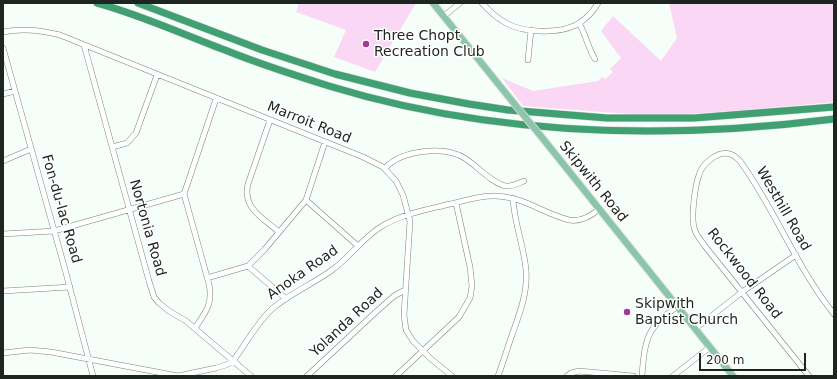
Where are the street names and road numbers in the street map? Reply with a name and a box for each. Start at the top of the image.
street label: Marroit Road [265,99,353,147]
street label: Skipwith Road [555,138,631,226]
street label: Fon-du-lac Road [37,153,85,265]
street label: Westhill Road [752,164,814,254]
street label: Nortonia Road [125,178,169,278]
street label: Rockwood Road [703,225,785,323]
street label: Anoka Road [264,242,342,304]
street label: Yolanda Road [307,285,387,361]

